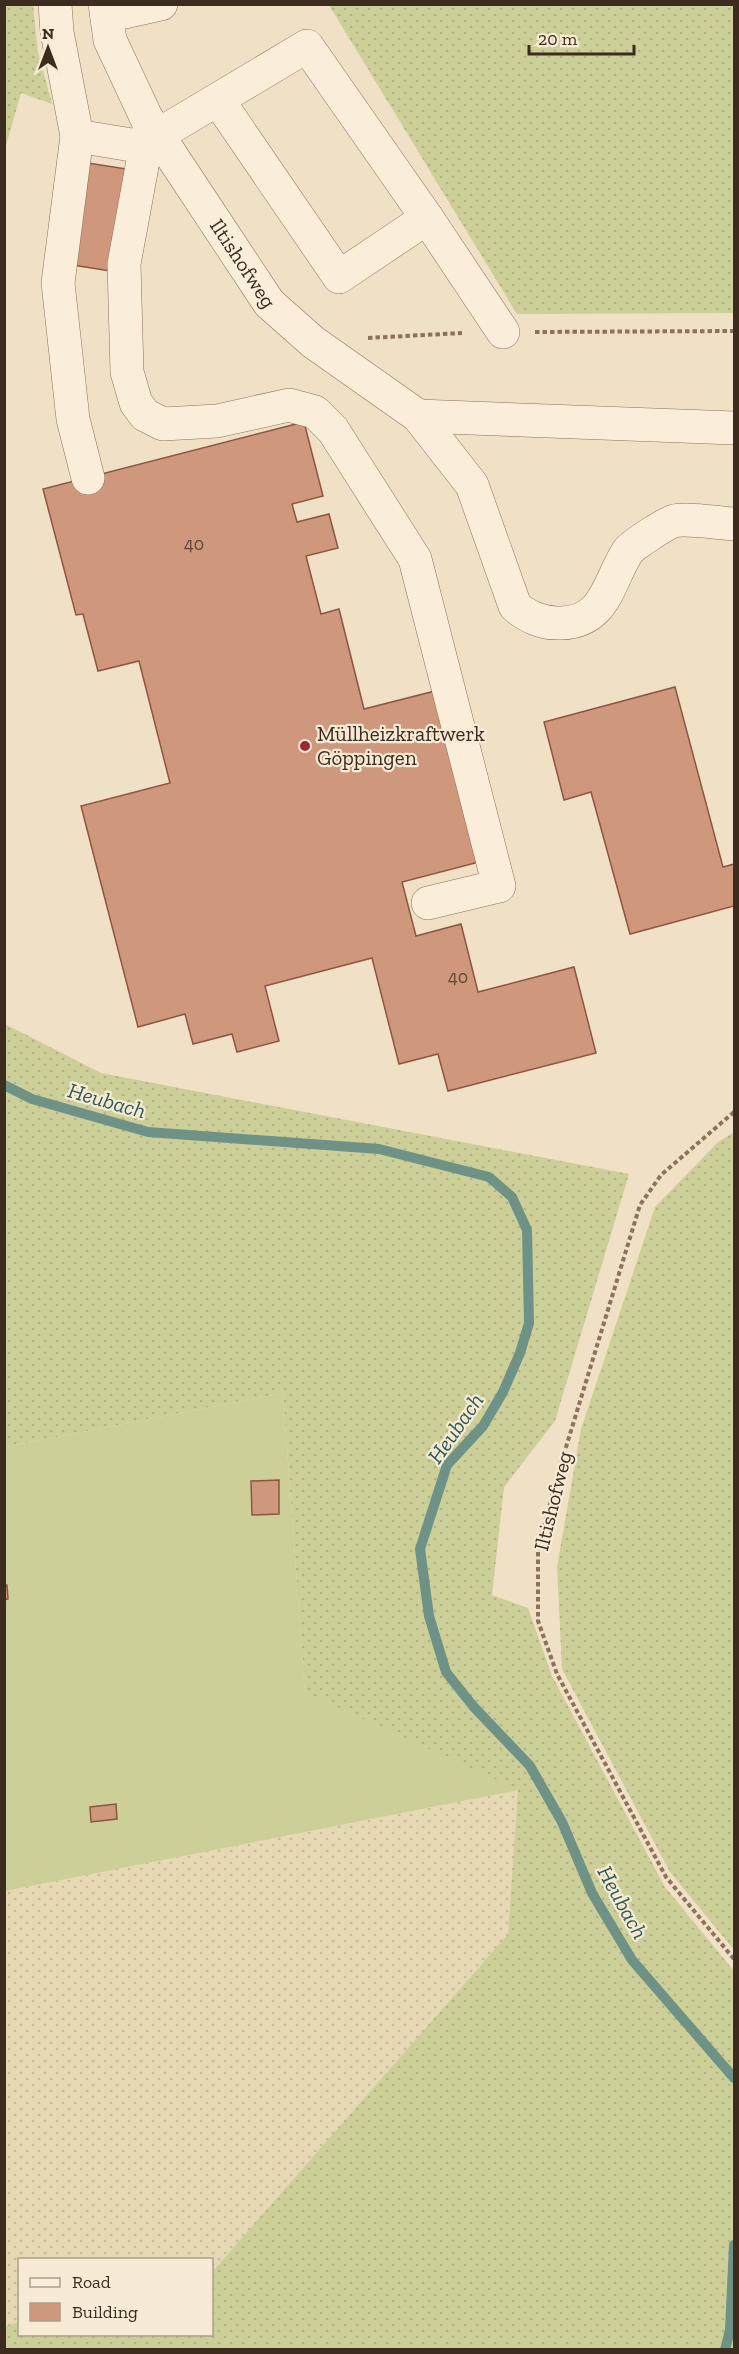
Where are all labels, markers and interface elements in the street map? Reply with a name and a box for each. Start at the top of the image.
north arrow [18,18,78,78]
scale bar [529,18,634,56]
text: N [42,24,54,43]
text: 20 m [538,28,578,50]
street label: Iltishofweg [205,214,282,313]
house number: 40 [184,533,204,555]
place label: Müllheizkraftwerk Göppingen [317,721,485,770]
marker: Müllheizkraftwerk Göppingen [298,739,312,753]
house number: 40 [448,966,468,988]
water label: Heubach [65,1077,149,1124]
water label: Heubach [421,1388,489,1469]
street label: Iltishofweg [528,1448,577,1553]
water label: Heubach [591,1861,654,1944]
legend [18,2258,213,2336]
text: Road [72,2271,111,2293]
text: Building [72,2301,138,2323]

